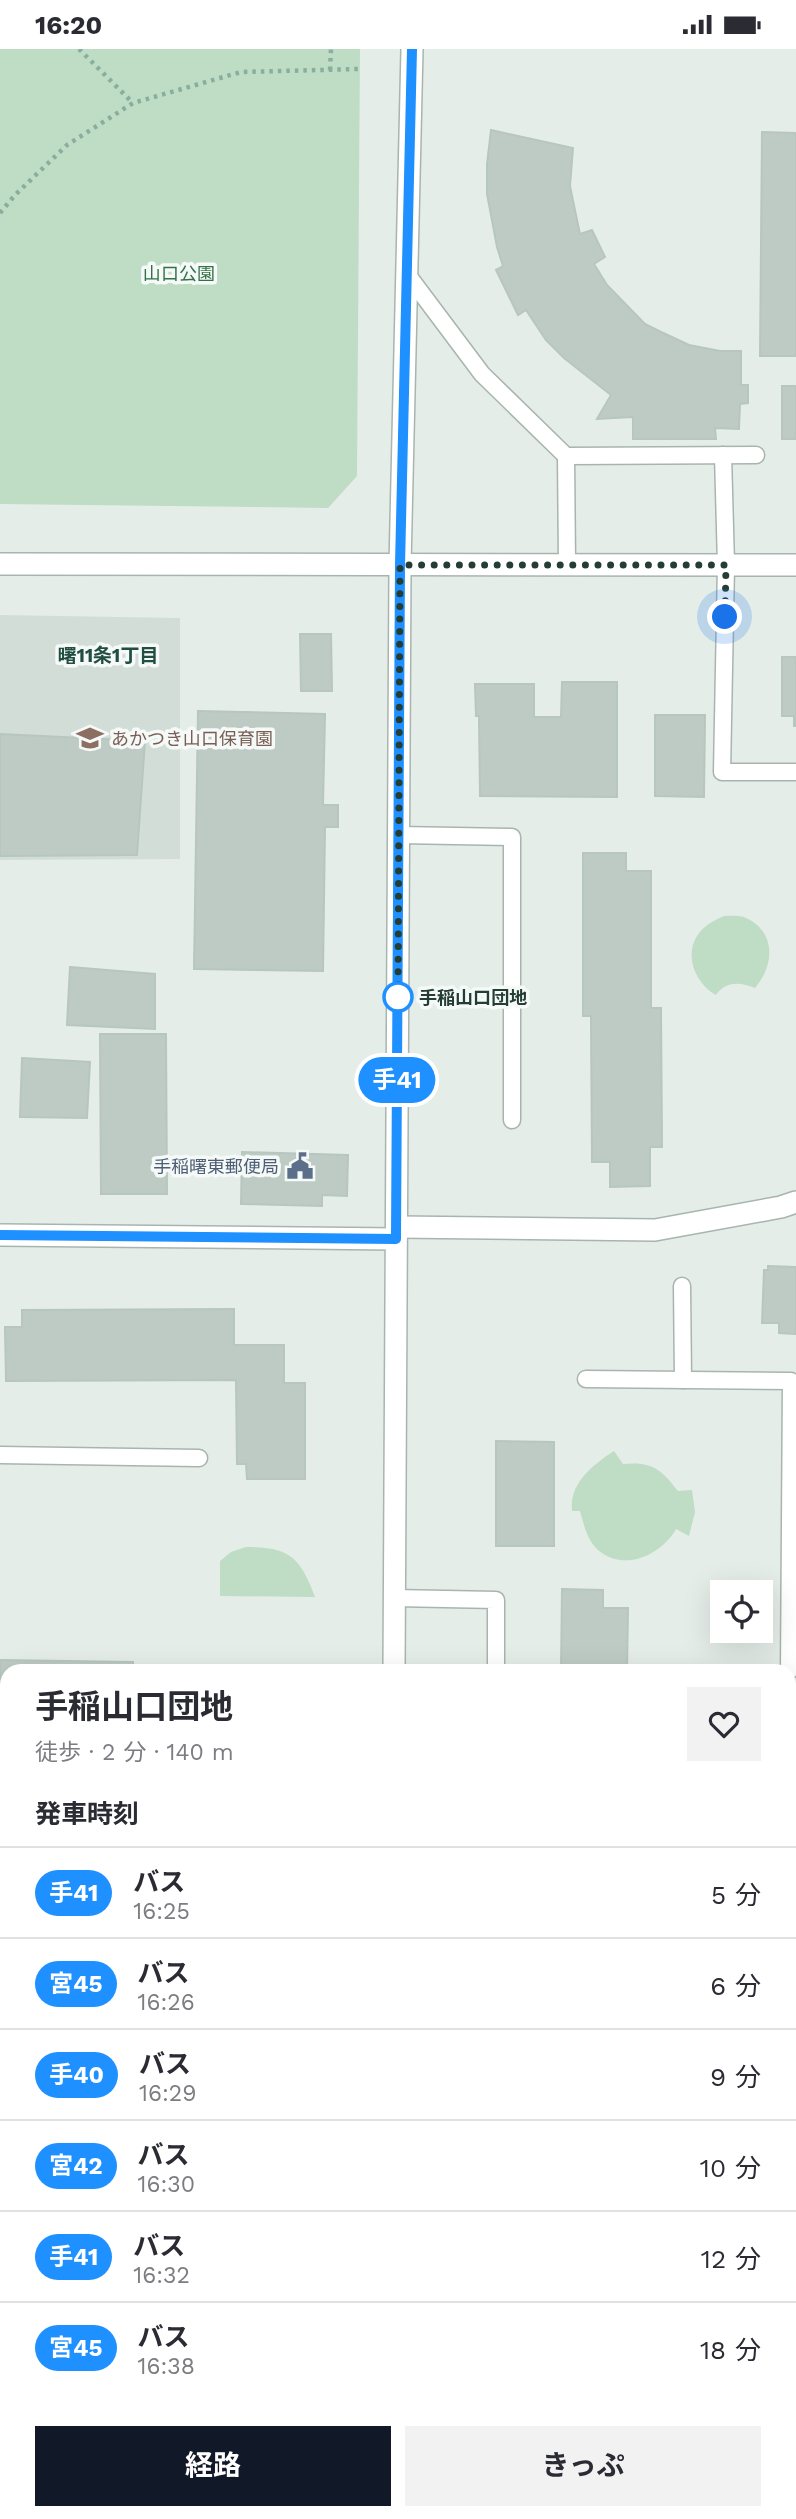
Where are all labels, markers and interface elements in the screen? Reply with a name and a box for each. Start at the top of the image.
text: 16:20 [35,10,102,40]
park label: 山口公園 [143,263,215,284]
your location [707,599,742,634]
district label: 曙11条1丁目 [58,644,158,667]
school or university icon: あかつき山口保育園 [75,723,105,753]
place label: あかつき山口保育園 [111,728,273,749]
marker: 手稲山口団地 [383,982,413,1012]
place label: 手稲山口団地 [419,987,527,1008]
line badge: 手41 [357,1057,437,1103]
text: 手41 [372,1066,422,1094]
public building icon: 手稲曙東郵便局 [285,1151,315,1181]
place label: 手稲曙東郵便局 [153,1156,279,1177]
map controls [710,1580,773,1643]
button: locate [710,1580,773,1643]
text: 手稲山口団地 [35,1687,233,1726]
button: heart [687,1687,761,1761]
text: 徒歩 · 2 分 · 140 m [35,1739,234,1766]
text: 発車時刻 [35,1799,139,1829]
text: バス [133,1867,185,1897]
text: 手41 [49,1879,98,1907]
text: 5 分 [711,1880,761,1910]
text: 16:25 [133,1898,190,1925]
text: バス [138,1958,190,1988]
text: 宮45 [49,1970,103,1998]
text: 6 分 [710,1971,761,2001]
text: 16:26 [138,1989,195,2016]
text: バス [139,2049,191,2079]
text: 手40 [49,2061,104,2089]
text: 9 分 [710,2062,761,2092]
text: 16:29 [139,2080,196,2107]
text: バス [138,2140,190,2170]
text: 宮42 [49,2152,103,2180]
text: 10 分 [700,2153,761,2183]
text: 16:30 [138,2171,195,2198]
text: バス [133,2231,185,2261]
text: 手41 [49,2243,98,2271]
text: 12 分 [701,2244,761,2274]
text: 16:32 [133,2262,190,2289]
text: バス [138,2322,190,2352]
text: 宮45 [49,2334,103,2362]
text: 18 分 [700,2335,761,2365]
text: 16:38 [138,2353,195,2380]
button: 経路 [35,2426,391,2506]
button: きっぷ [405,2426,761,2506]

